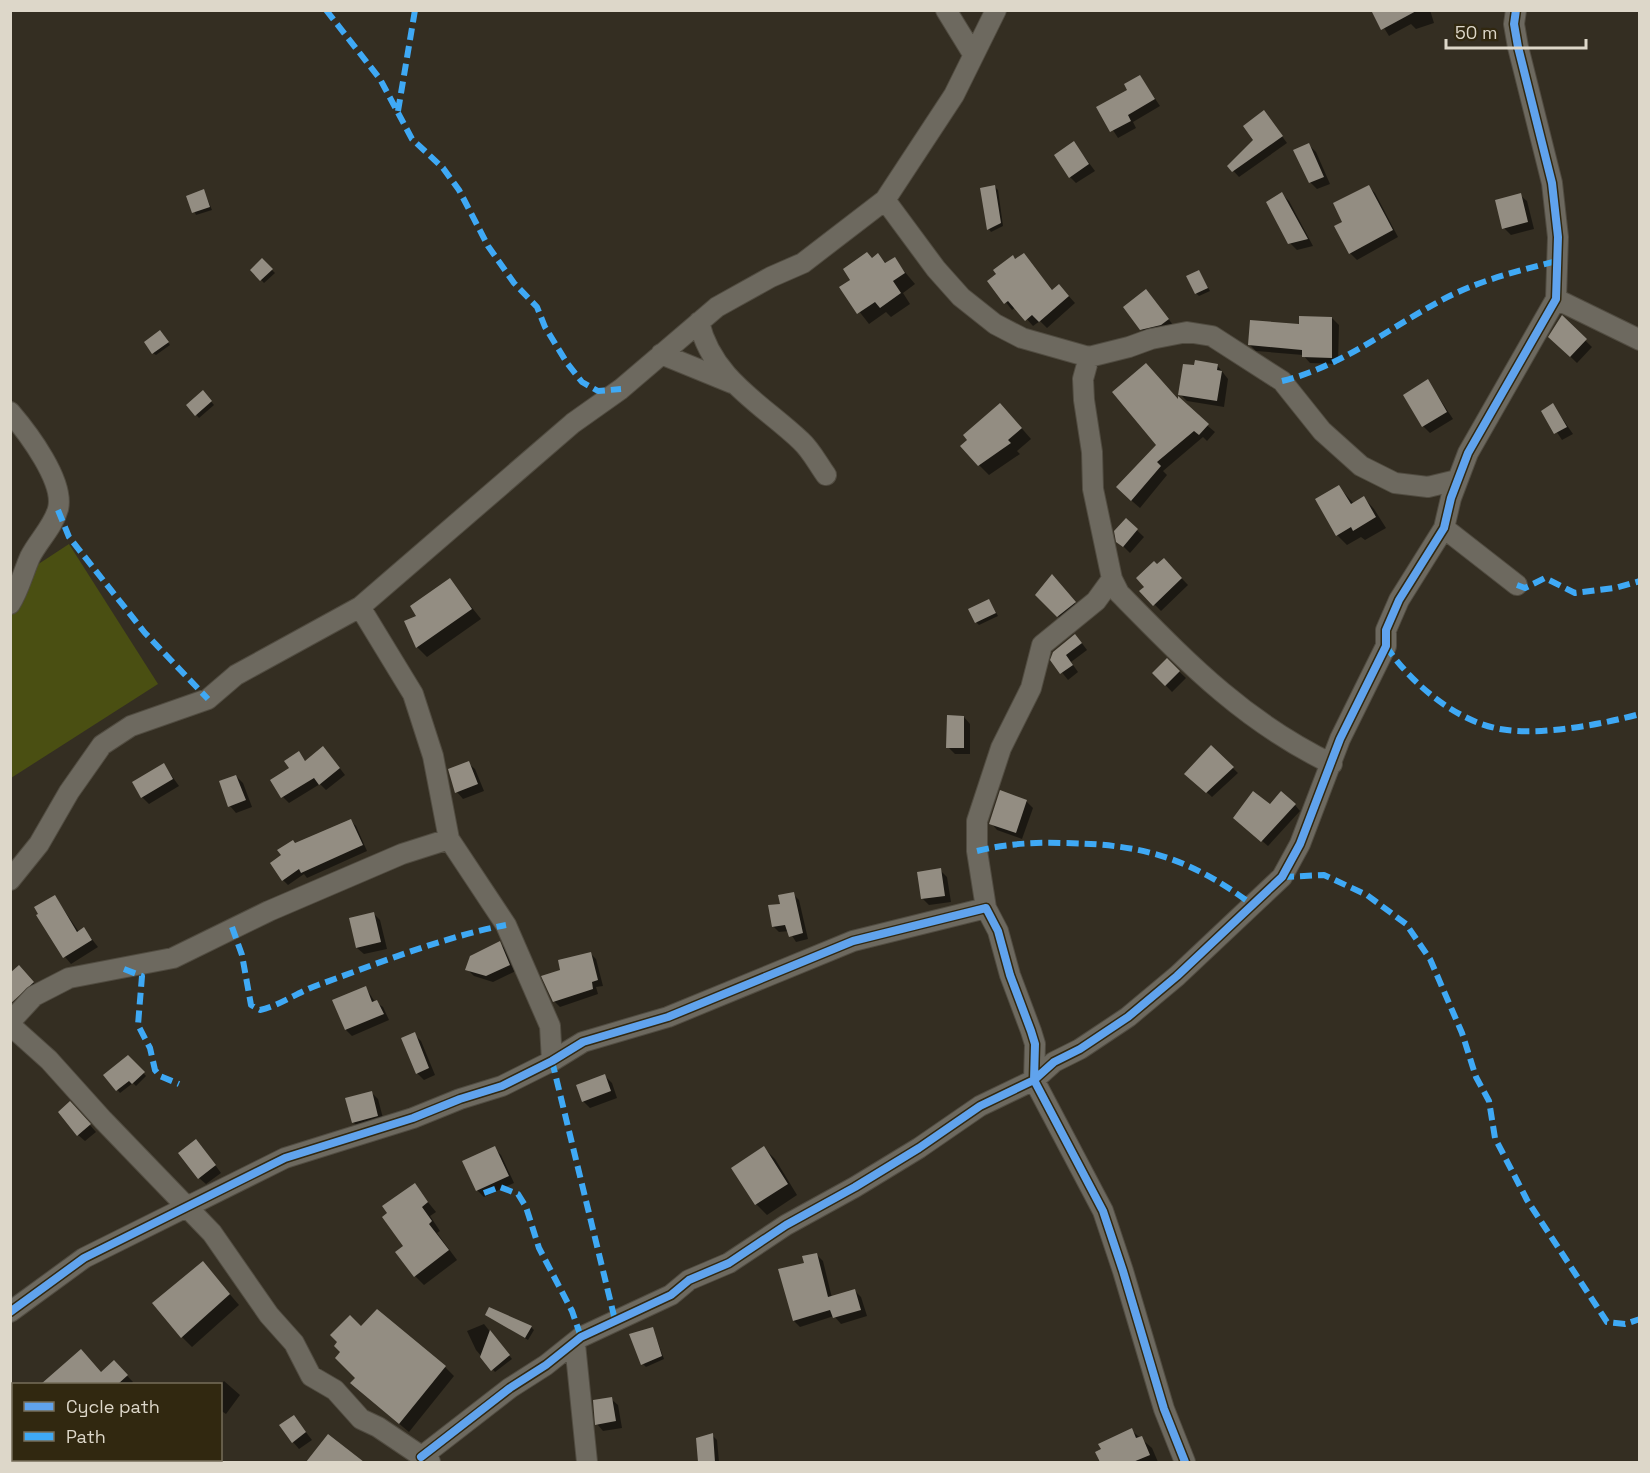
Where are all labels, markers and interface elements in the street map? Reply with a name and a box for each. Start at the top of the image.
scale bar [1446,12,1586,50]
text: 50 m [1455,21,1497,44]
legend [12,1383,222,1461]
text: Cycle path [66,1395,160,1418]
text: Path [66,1425,106,1448]

